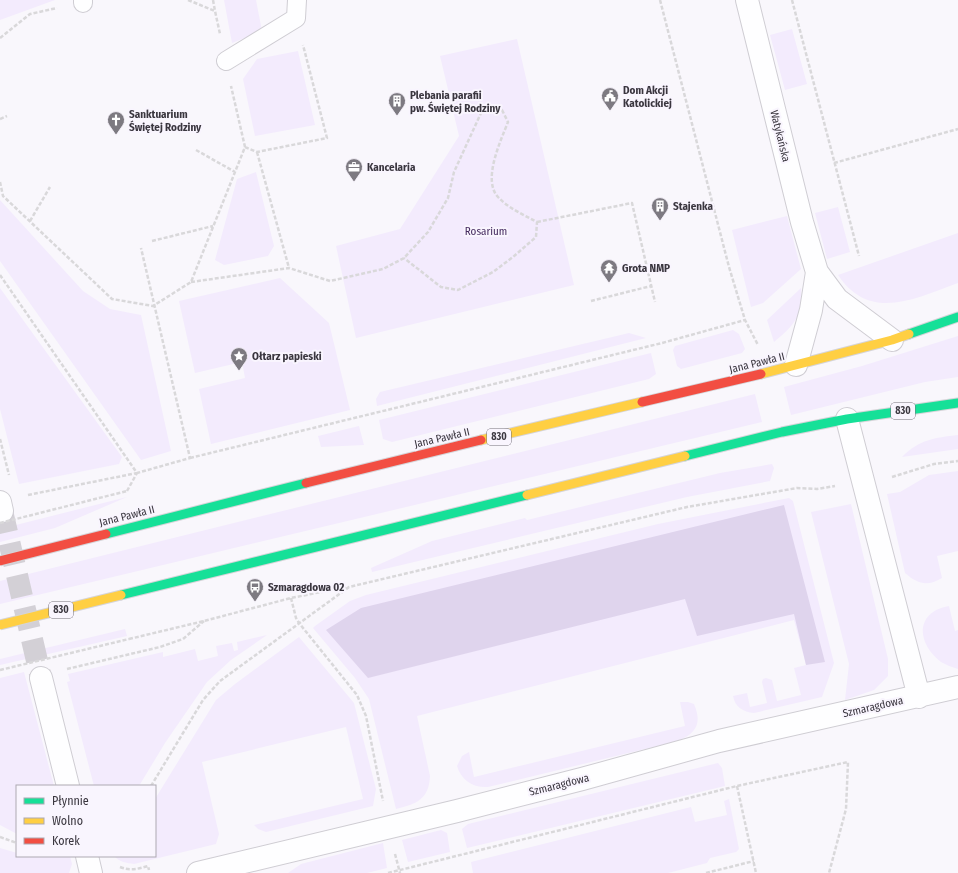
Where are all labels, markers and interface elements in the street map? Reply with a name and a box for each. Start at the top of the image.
place label: Dom Akcji Katolickiej [623,84,672,110]
public building icon: Dom Akcji Katolickiej [600,86,620,111]
place label: Plebania parafii pw. Świętej Rodziny [410,89,501,115]
building icon: Plebania parafii pw. Świętej Rodziny [387,91,407,116]
place label: Sanktuarium Świętej Rodziny [129,108,202,134]
street label: Watykańska [767,109,793,163]
church icon: Sanktuarium Świętej Rodziny [106,110,126,135]
office icon: Kancelaria [344,157,364,182]
place label: Kancelaria [367,161,416,174]
building icon: Stajenka [650,196,670,221]
place label: Stajenka [673,200,713,213]
park label: Rosarium [465,225,507,238]
temple icon: Grota NMP [599,258,619,283]
place label: Grota NMP [622,262,670,275]
place icon: Ołtarz papieski [229,346,249,371]
place label: Ołtarz papieski [252,350,322,363]
street label: Jana Pawła II [728,350,786,376]
road number: 830 [891,403,915,419]
street label: Jana Pawła II [413,425,471,451]
road number: 830 [487,429,511,445]
street label: Jana Pawła II [98,503,156,529]
bus stop icon: Szmaragdowa 02 [245,577,265,602]
place label: Szmaragdowa 02 [268,581,344,594]
road number: 830 [49,602,73,618]
street label: Szmaragdowa [842,694,904,720]
street label: Szmaragdowa [528,771,590,799]
legend [16,785,156,857]
text: Płynnie [52,794,89,808]
text: Wolno [52,814,83,828]
text: Korek [52,834,80,848]

